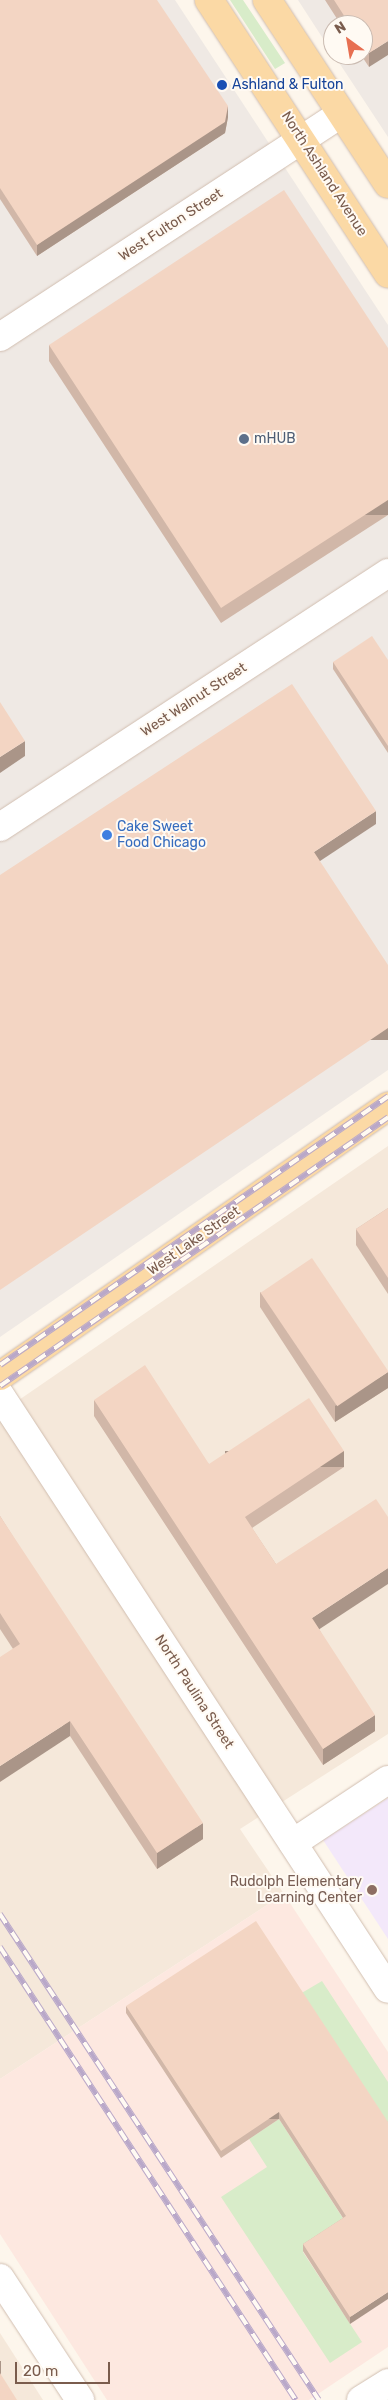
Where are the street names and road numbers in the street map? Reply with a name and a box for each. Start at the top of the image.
street label: North Ashland Avenue [277,108,371,240]
street label: West Fulton Street [116,185,226,265]
street label: West Walnut Street [138,659,250,741]
street label: West Lake Street [145,1203,243,1279]
street label: North Paulina Street [151,1632,237,1752]

